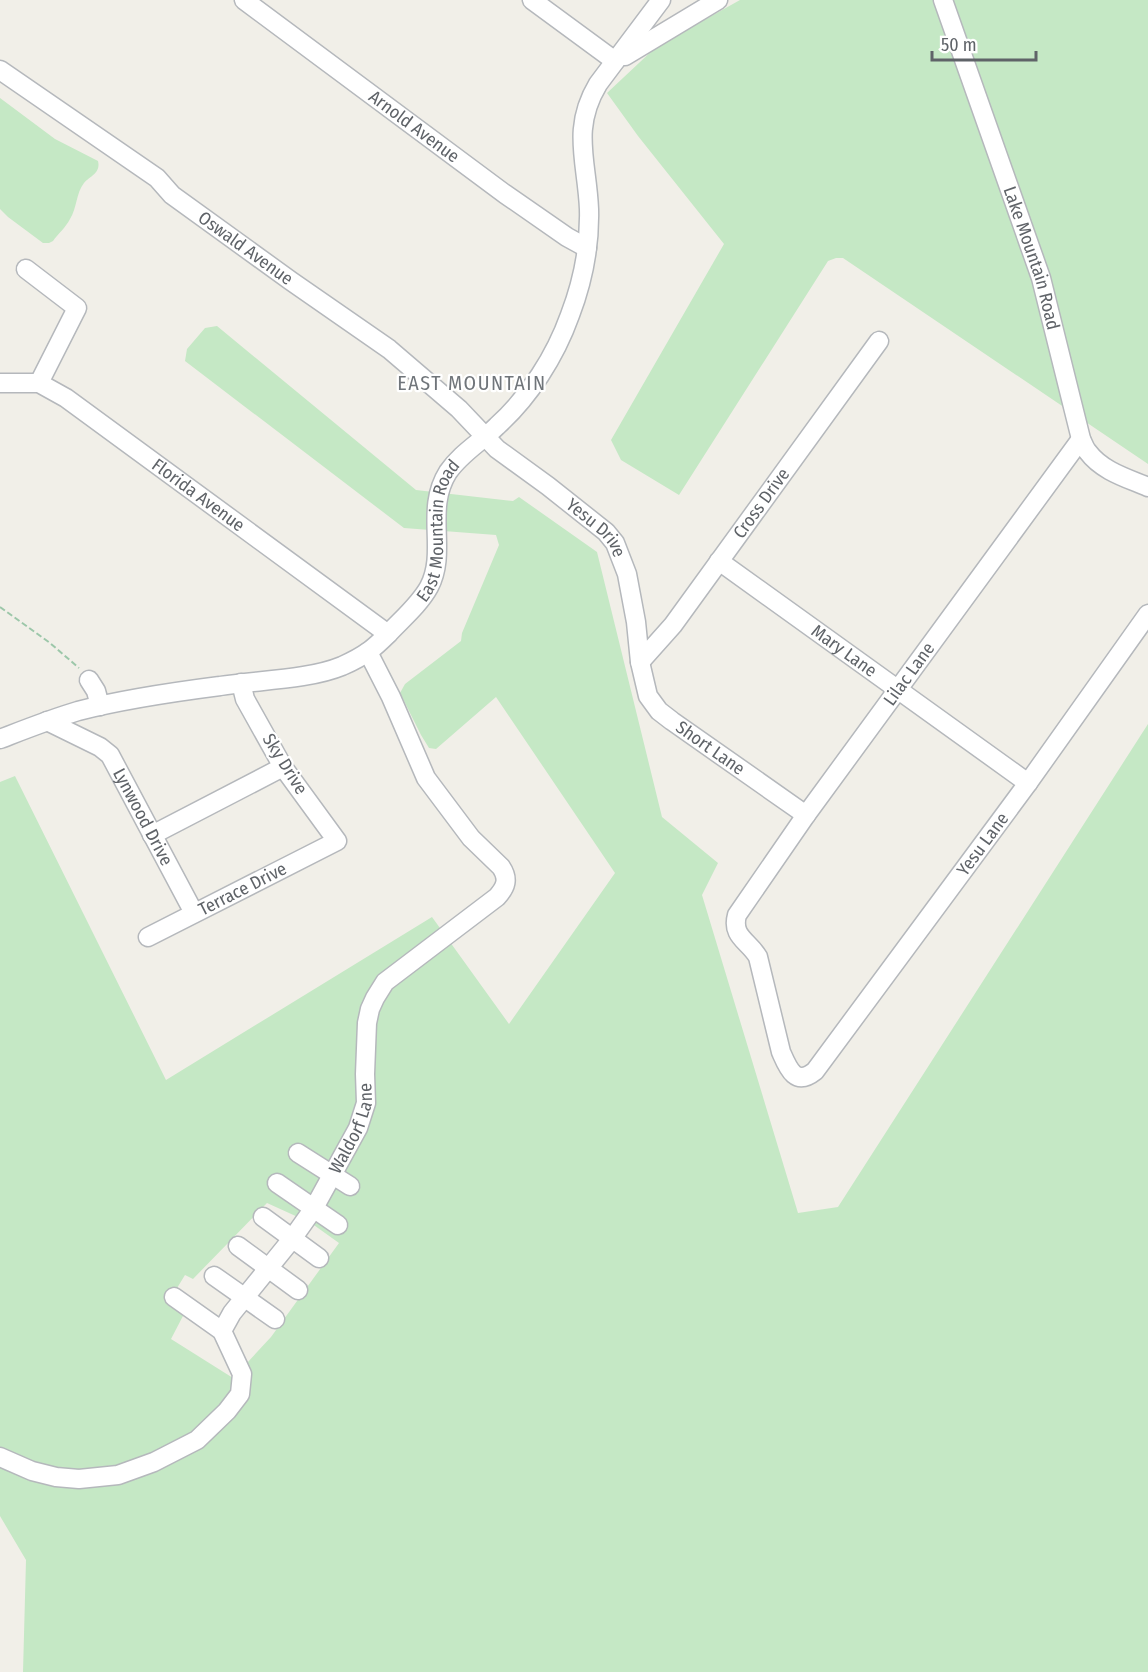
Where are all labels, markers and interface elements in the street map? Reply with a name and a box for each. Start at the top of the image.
scale bar [932,24,1036,62]
text: 50 m [941,34,977,56]
street label: Arnold Avenue [364,86,464,167]
street label: Lake Mountain Road [999,183,1064,332]
street label: Oswald Avenue [194,207,297,290]
district label: EAST MOUNTAIN [397,371,547,395]
street label: Florida Avenue [148,454,249,536]
street label: East Mountain Road [412,455,464,606]
street label: Cross Drive [728,464,794,543]
street label: Yesu Drive [562,494,630,560]
street label: Mary Lane [807,620,881,682]
street label: Lilac Lane [879,638,939,710]
street label: Short Lane [672,716,749,780]
street label: Sky Drive [258,729,312,799]
street label: Lynwood Drive [108,764,178,869]
street label: Yesu Lane [952,808,1013,880]
street label: Terrace Drive [195,857,290,920]
street label: Waldorf Lane [324,1083,377,1177]

